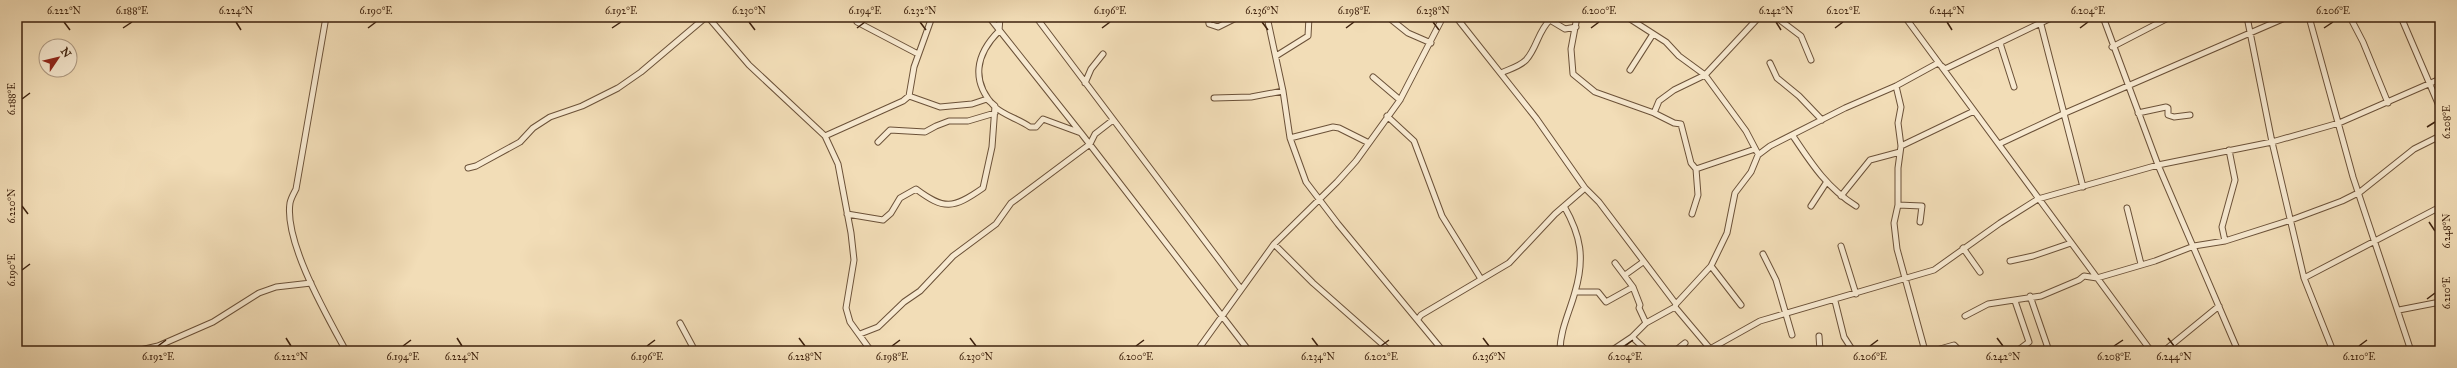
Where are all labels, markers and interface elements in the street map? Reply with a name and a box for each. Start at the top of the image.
text: 6.222°N [47,5,82,17]
text: 6.188°E [116,5,148,17]
text: 6.224°N [219,5,254,17]
text: 6.190°E [359,5,393,17]
text: 6.192°E [605,5,637,17]
text: 6.230°N [732,5,767,17]
text: 6.194°E [849,5,881,17]
text: 6.232°N [903,5,937,17]
text: 6.196°E [1094,5,1126,17]
text: 6.236°N [1245,5,1279,17]
text: 6.198°E [1338,5,1370,17]
text: 6.238°N [1416,5,1450,17]
text: 6.200°E [1582,5,1616,17]
text: 6.242°N [1759,5,1794,17]
text: 6.202°E [1826,5,1860,17]
text: 6.244°N [1929,5,1965,17]
text: 6.204°E [2071,5,2105,17]
text: 6.206°E [2316,5,2350,17]
north arrow [38,38,78,78]
text: N [58,45,74,61]
text: 6.188°E [6,83,18,115]
text: 6.208°E [2441,105,2453,139]
text: 6.220°N [6,188,18,223]
text: 6.248°N [2441,213,2453,249]
text: 6.190°E [6,253,18,287]
text: 6.210°E [2441,277,2453,309]
text: 6.192°E [142,351,174,363]
text: 6.222°N [274,351,309,363]
text: 6.194°E [387,351,419,363]
text: 6.224°N [445,351,480,363]
text: 6.196°E [631,351,663,363]
text: 6.228°N [788,351,823,363]
text: 6.198°E [876,351,908,363]
text: 6.230°N [959,351,994,363]
text: 6.200°E [1119,351,1153,363]
text: 6.234°N [1301,351,1335,363]
text: 6.202°E [1364,351,1398,363]
text: 6.236°N [1472,351,1506,363]
text: 6.204°E [1608,351,1642,363]
text: 6.206°E [1853,351,1887,363]
text: 6.242°N [1986,351,2021,363]
text: 6.208°E [2097,351,2131,363]
text: 6.244°N [2156,351,2192,363]
text: 6.210°E [2343,351,2375,363]

